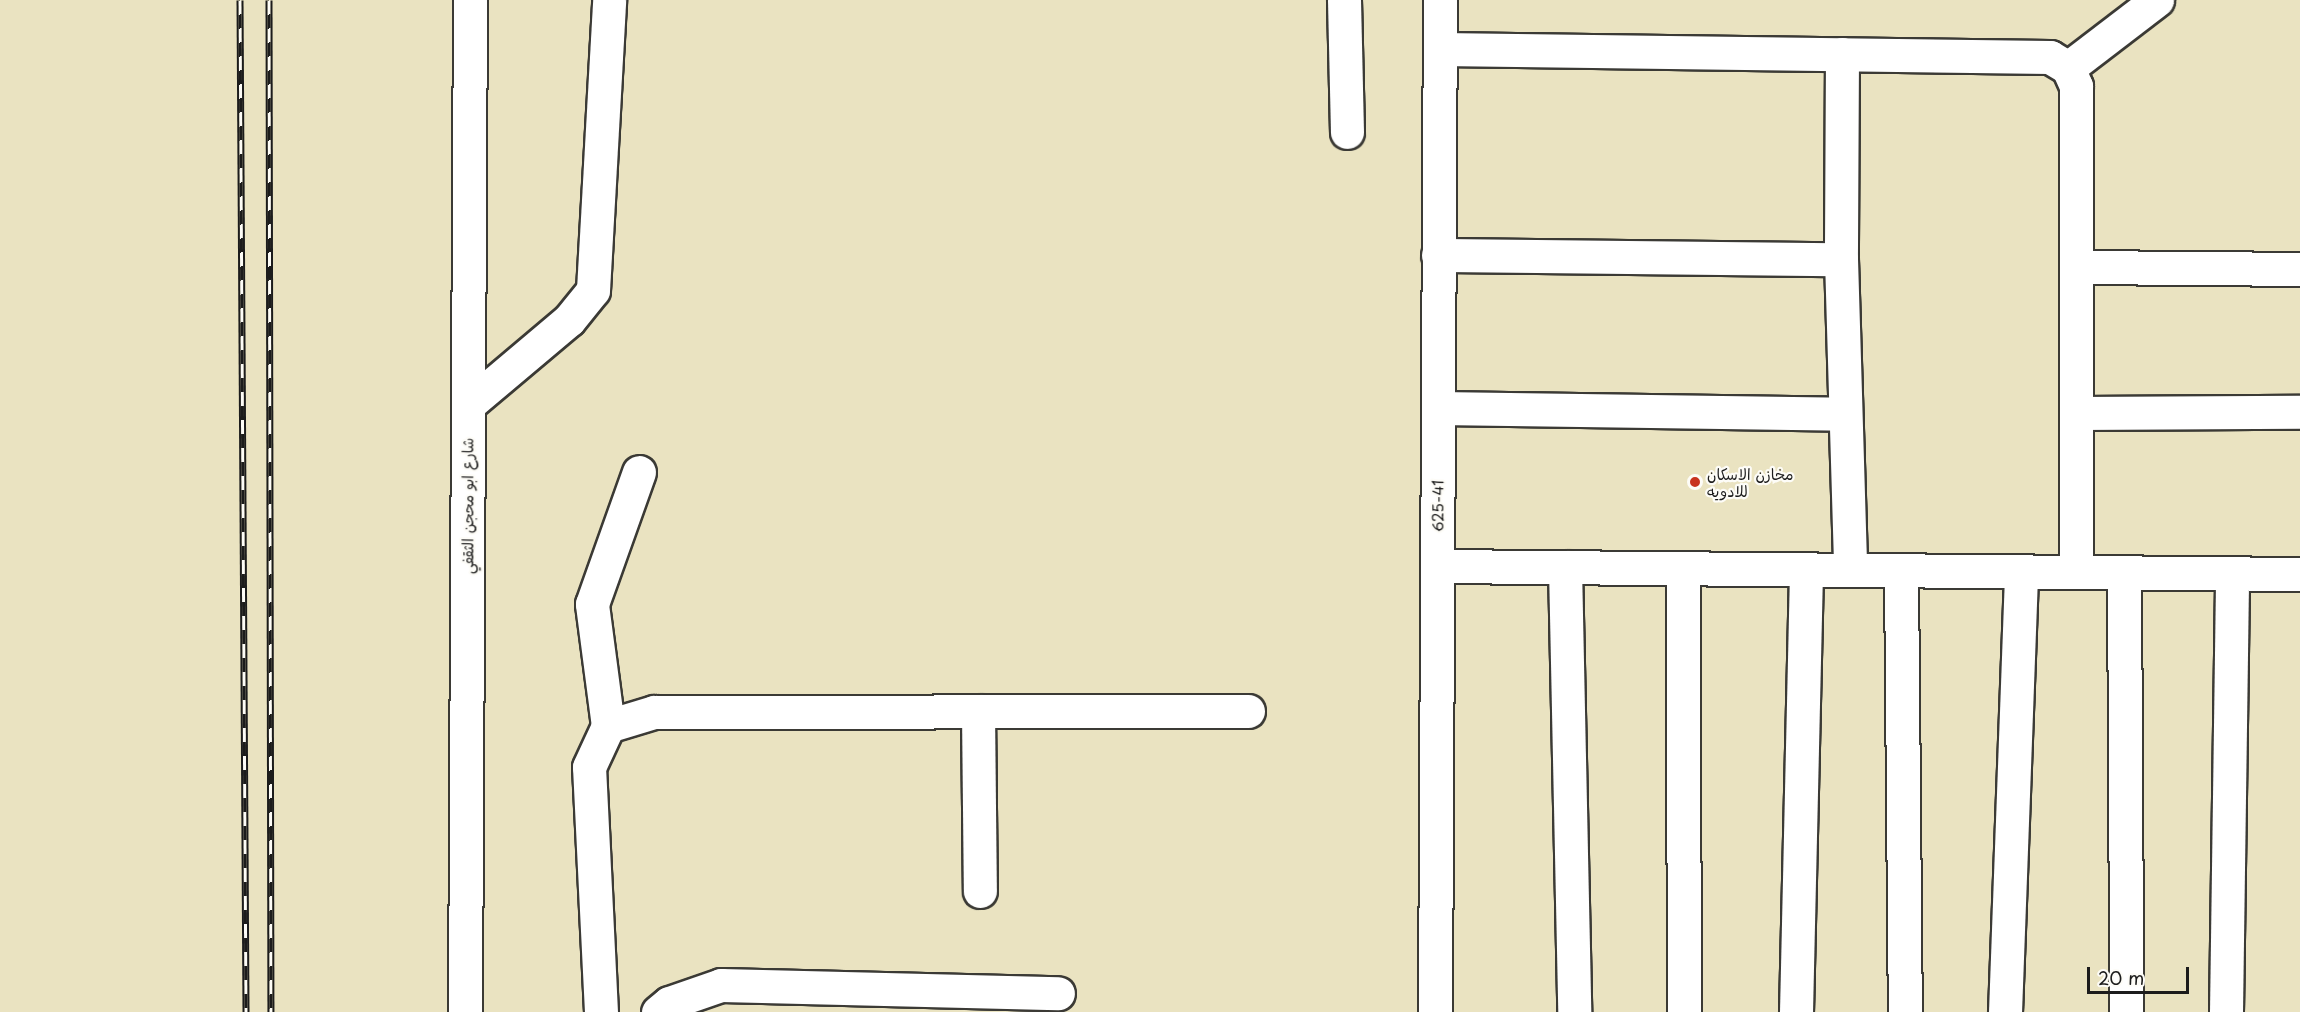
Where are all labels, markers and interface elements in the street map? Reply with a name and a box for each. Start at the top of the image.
street label: شارع ابو محجن الثقفي [458,438,476,574]
place label: مخازن الاسكان للادويه [1707,464,1794,499]
marker: مخازن الاسكان للادويه [1688,475,1702,489]
street label: 625-41 [1428,480,1446,532]
scale bar [2090,955,2192,993]
text: 20 m [2098,964,2144,991]

